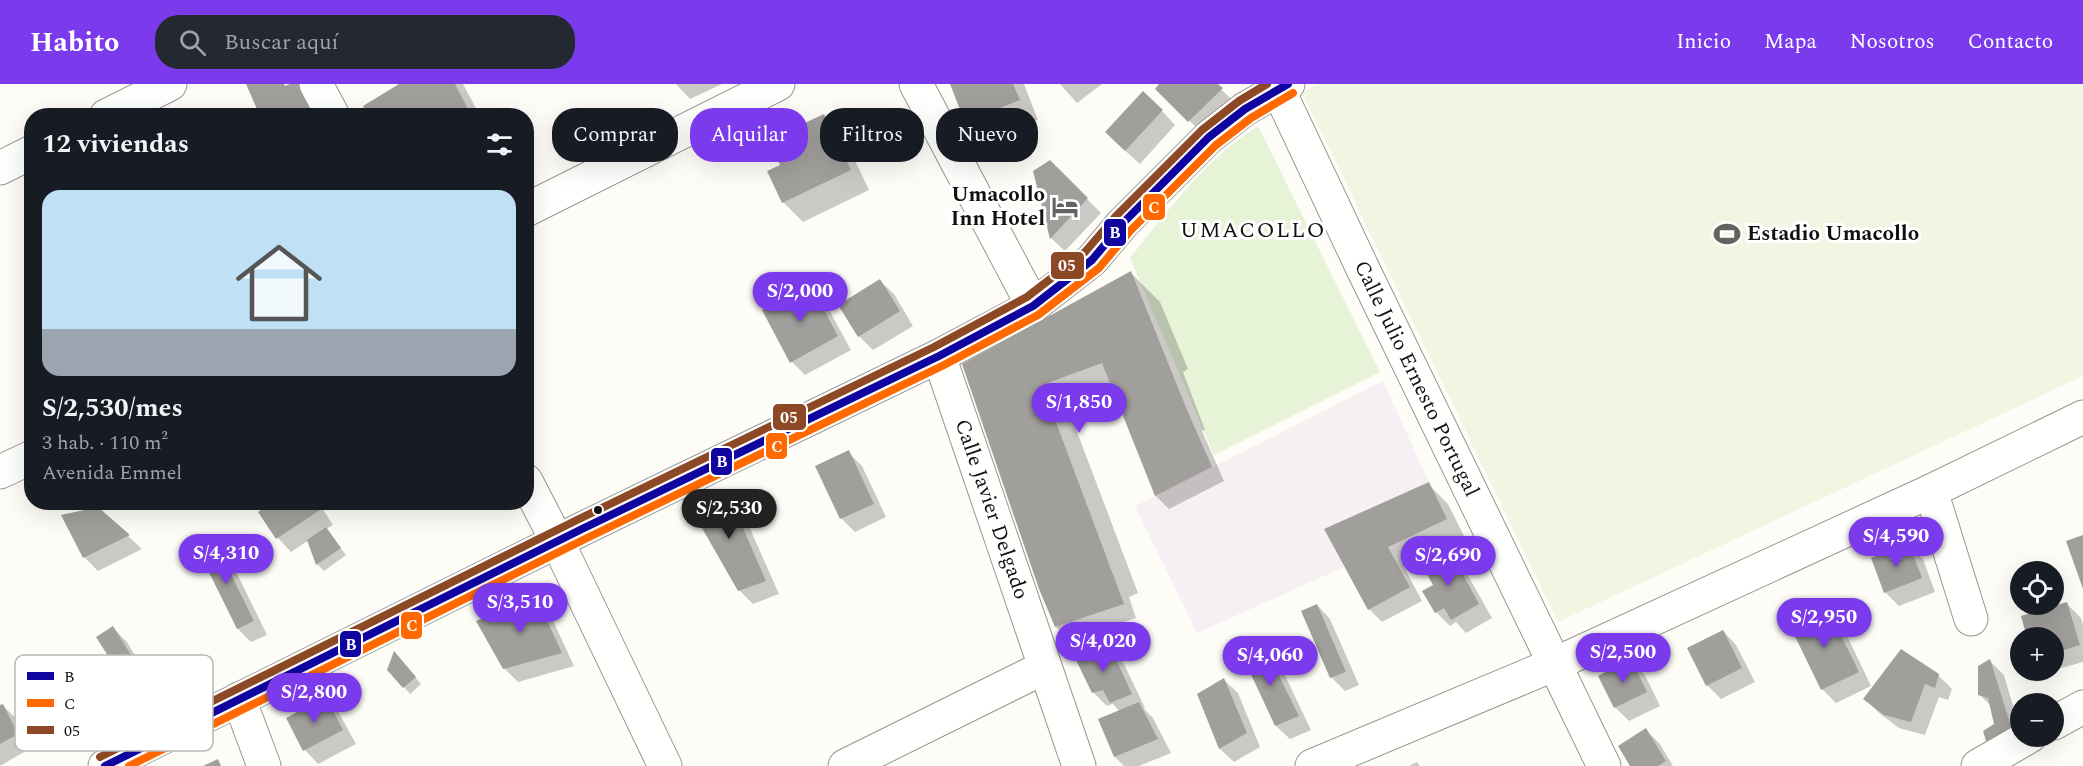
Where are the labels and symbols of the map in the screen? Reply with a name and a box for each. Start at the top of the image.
place label: Umacollo Inn Hotel [951,179,1045,235]
hotel icon: Umacollo Inn Hotel [1050,192,1080,222]
line badge: C [1142,193,1166,221]
text: C [1148,196,1160,220]
district label: UMACOLLO [1180,214,1326,247]
line badge: B [1103,218,1127,247]
place label: Estadio Umacollo [1747,218,1919,250]
sports icon: Estadio Umacollo [1712,219,1742,249]
text: B [1109,221,1121,245]
line badge: 05 [1050,251,1085,280]
text: 05 [1058,254,1076,278]
street label: Calle Julio Ernesto Portugal [1345,255,1487,502]
pin: S/2,000 [745,272,855,323]
pin: S/1,850 [1024,383,1134,434]
line badge: 05 [772,403,807,431]
text: 05 [780,406,798,430]
street label: Calle Javier Delgado [946,415,1037,604]
line badge: C [765,432,788,460]
text: C [771,435,783,459]
line badge: B [710,447,733,476]
text: B [716,450,728,474]
pin: S/2,530 [674,489,784,540]
unlabelled marker [592,504,604,516]
pin: S/4,590 [1841,517,1951,568]
pin: S/4,310 [171,534,281,585]
pin: S/2,690 [1393,536,1503,587]
pin: S/3,510 [465,583,575,634]
pin: S/2,950 [1769,598,1879,649]
line badge: C [400,611,423,640]
text: C [406,614,418,638]
pin: S/4,020 [1048,622,1158,673]
line badge: B [339,630,362,658]
text: B [345,633,357,657]
pin: S/2,500 [1568,633,1678,684]
pin: S/4,060 [1215,636,1325,687]
legend [15,655,213,751]
text: B [64,665,75,689]
pin: S/2,800 [259,673,369,724]
text: C [64,692,76,716]
text: 05 [64,719,80,743]

